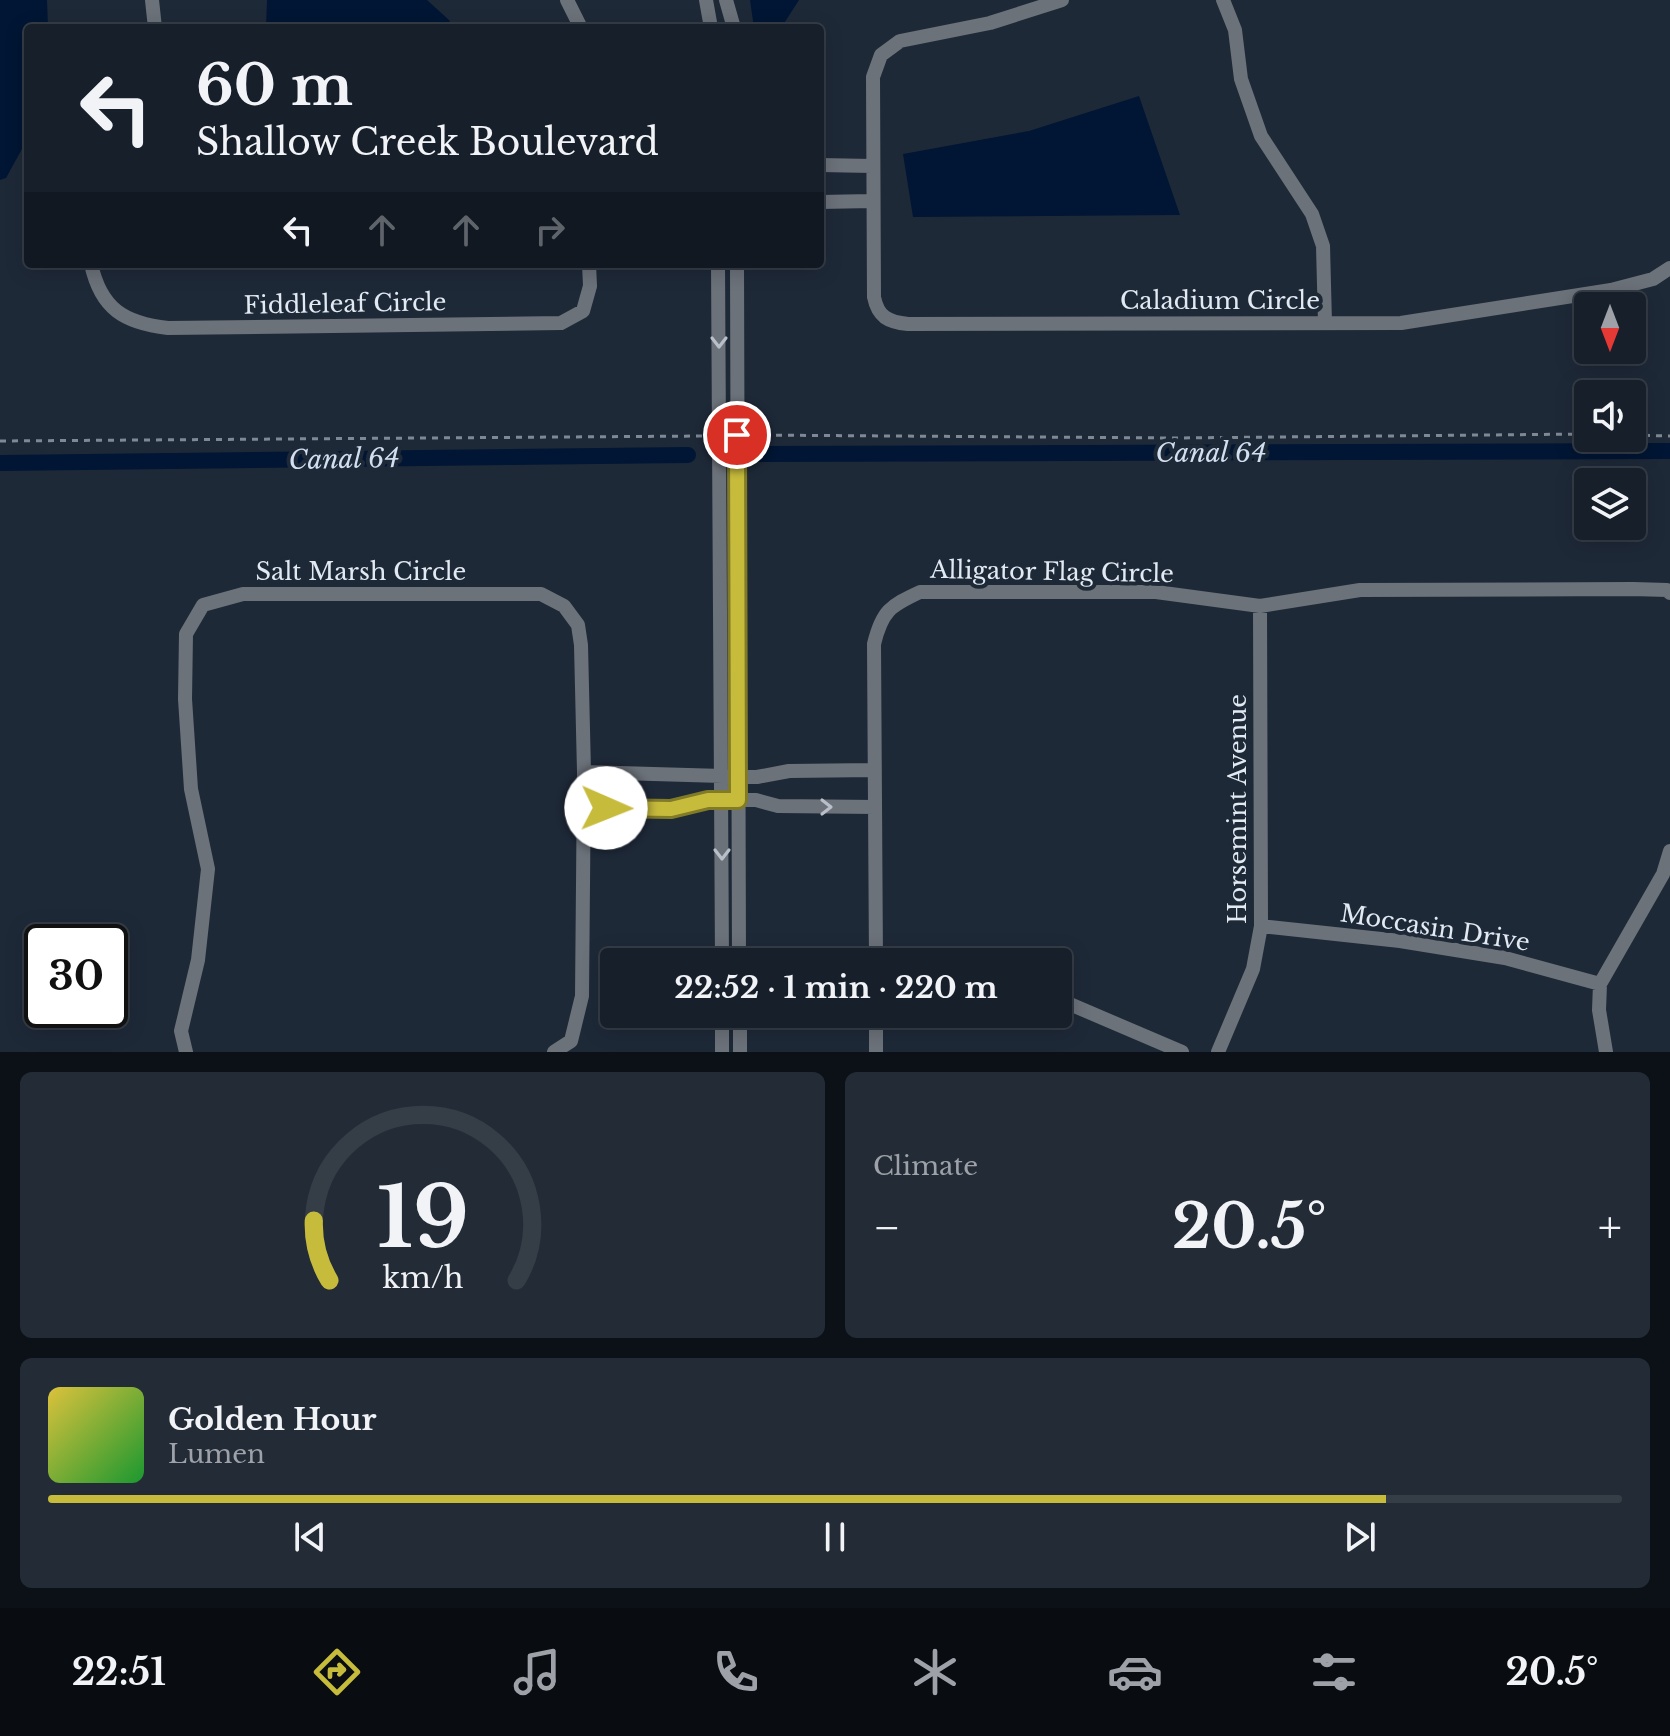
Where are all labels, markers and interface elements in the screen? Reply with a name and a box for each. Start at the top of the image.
text: 60 m [196,51,353,120]
icon: left [64,56,168,160]
text: Shallow Creek Boulevard [196,120,659,165]
icon: left [276,208,320,252]
icon: ahead [360,208,404,252]
icon: ahead [444,208,488,252]
icon: right [528,208,572,252]
street label: Caladium Circle [1120,286,1320,315]
street label: Fiddleleaf Circle [243,287,447,320]
north arrow [1574,292,1646,364]
map controls [1574,292,1646,540]
one-way arrow [710,336,728,349]
button: sound [1574,380,1646,452]
pin [703,401,771,469]
icon: arrive [715,413,759,457]
water label: Canal 64 [1156,437,1266,469]
water label: Canal 64 [288,442,400,476]
button: layers [1574,468,1646,540]
street label: Alligator Flag Circle [929,555,1174,588]
street label: Salt Marsh Circle [256,557,466,586]
street label: Horsemint Avenue [1223,694,1252,924]
position arrow [564,766,648,850]
one-way arrow [820,798,833,816]
one-way arrow [713,848,731,861]
street label: Moccasin Drive [1338,898,1532,957]
speed limit sign: 30 [24,924,128,1028]
text: 22:52 · 1 min · 220 m [674,969,998,1006]
text: Climate [873,1150,978,1182]
text: 19 [376,1166,469,1269]
text: 20.5° [1172,1190,1327,1264]
text: − [873,1200,901,1255]
text: + [1598,1200,1622,1255]
text: km/h [382,1260,463,1296]
text: Golden Hour [168,1401,377,1438]
text: Lumen [168,1438,265,1470]
icon: previous [288,1515,332,1559]
icon: pause [813,1515,857,1559]
icon: next [1338,1515,1382,1559]
icon: directions [309,1644,365,1700]
icon: music [509,1644,565,1700]
icon: phone [708,1644,764,1700]
icon: climate [907,1644,963,1700]
icon: car [1107,1644,1163,1700]
icon: filters [1306,1644,1362,1700]
text: 22:51 [72,1650,166,1695]
text: 20.5° [1506,1650,1598,1695]

